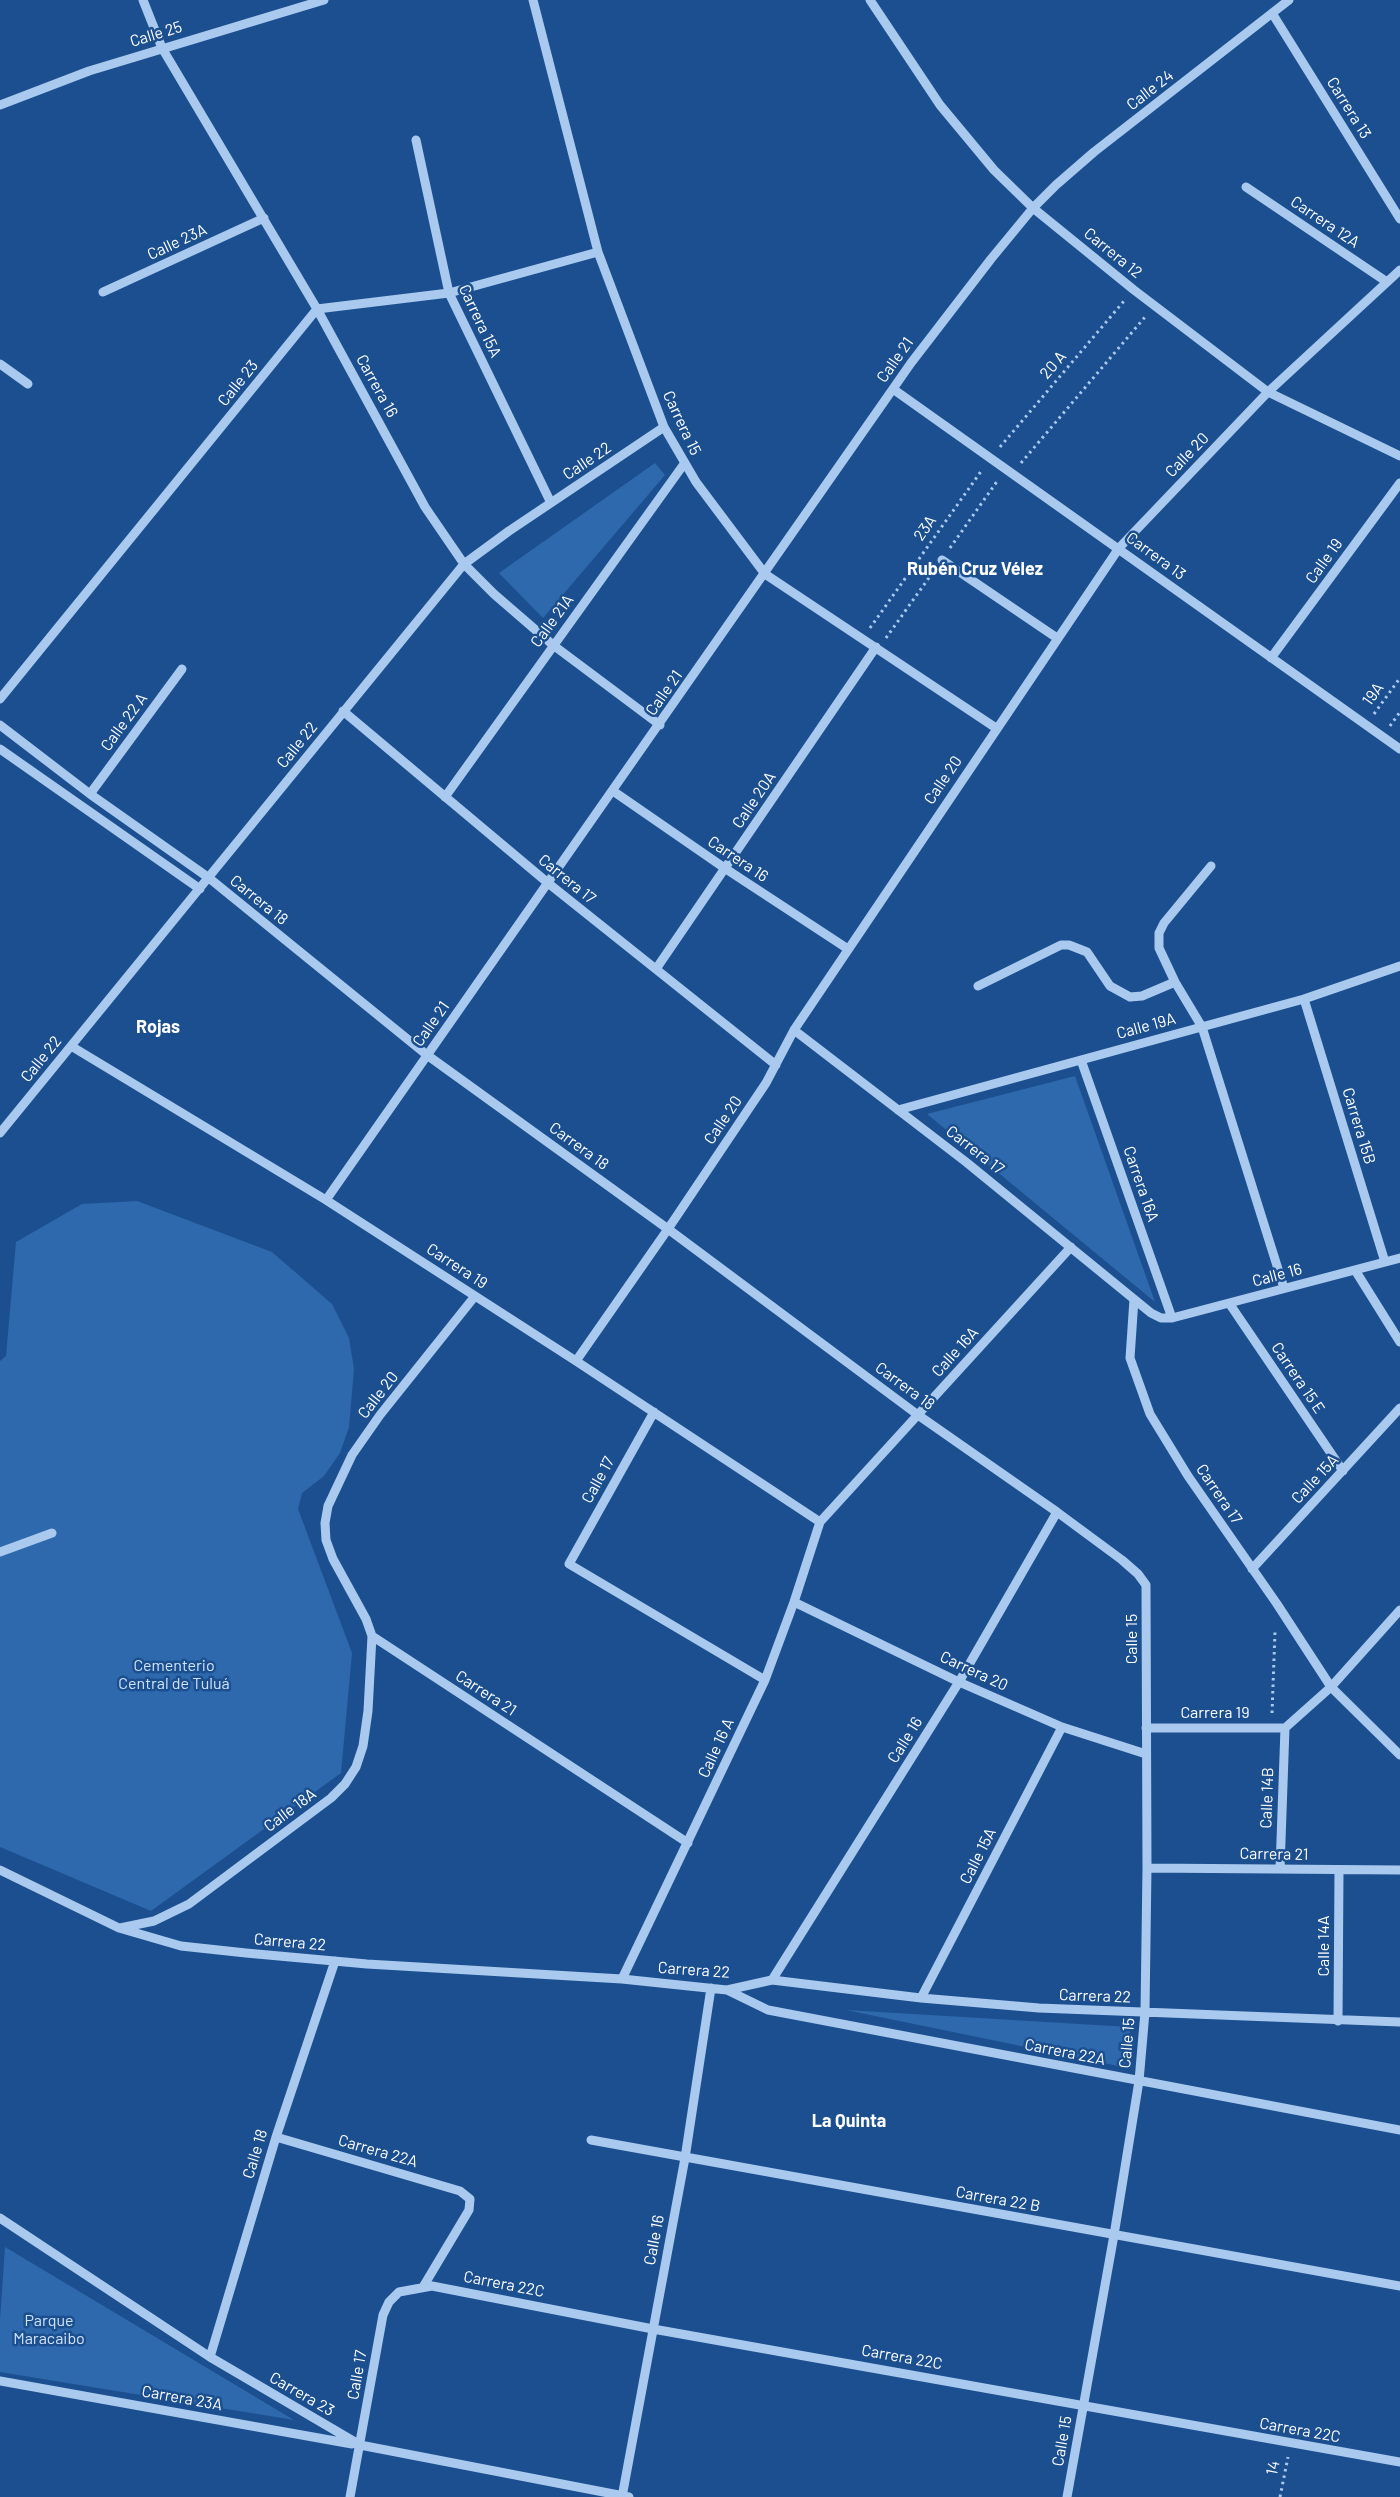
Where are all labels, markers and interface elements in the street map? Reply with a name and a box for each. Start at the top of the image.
street label: Calle 25 [128,17,184,51]
street label: Calle 24 [1123,66,1177,114]
street label: Carrera 13 [1323,74,1375,142]
street label: Carrera 12A [1287,192,1363,252]
street label: Calle 23A [144,220,210,264]
street label: Carrera 12 [1080,224,1146,282]
street label: Carrera 15A [455,281,505,361]
street label: Calle 21 [873,334,917,386]
street label: 20 A [1036,347,1070,383]
street label: Carrera 16 [352,351,402,421]
street label: Calle 23 [214,356,262,410]
street label: Carrera 15 [659,388,705,458]
street label: Calle 20 [1161,429,1213,481]
street label: Calle 22 [559,438,615,484]
street label: 23A [910,512,940,544]
street label: Carrera 13 [1122,528,1190,584]
street label: Calle 19 [1301,535,1347,587]
district label: Rubén Cruz Vélez [907,558,1043,580]
street label: Calle 21A [526,591,578,651]
street label: Calle 21 [642,667,686,719]
street label: 19A [1358,679,1388,709]
street label: Calle 22 A [97,689,151,755]
street label: Calle 22 [273,718,321,772]
street label: Calle 20 [920,752,966,808]
street label: Calle 20A [728,768,780,832]
street label: Carrera 16 [704,832,772,886]
street label: Carrera 17 [534,850,600,908]
street label: Carrera 18 [226,871,292,929]
street label: Calle 21 [409,998,453,1050]
street label: Calle 19A [1114,1009,1178,1043]
district label: Rojas [136,1016,180,1038]
street label: Calle 22 [17,1032,65,1086]
street label: Carrera 15B [1338,1085,1380,1167]
street label: Calle 20 [700,1092,746,1148]
street label: Carrera 18 [545,1118,613,1174]
street label: Carrera 17 [942,1121,1008,1179]
street label: Carrera 16A [1119,1144,1163,1224]
street label: Carrera 19 [423,1239,491,1293]
street label: Calle 16 [1250,1259,1304,1291]
street label: Calle 16A [928,1323,982,1381]
street label: Carrera 15 E [1267,1339,1329,1417]
street label: Carrera 18 [871,1358,939,1414]
street label: Calle 20 [354,1368,402,1422]
street label: Calle 15A [1287,1450,1343,1508]
street label: Calle 17 [577,1453,619,1507]
street label: Carrera 17 [1192,1460,1246,1528]
street label: Calle 15 [1122,1614,1142,1664]
street label: Carrera 20 [937,1647,1011,1695]
park label: Cementerio Central de Tuluá [118,1656,230,1694]
street label: Carrera 21 [452,1666,520,1720]
street label: Carrera 19 [1181,1703,1249,1723]
street label: Calle 16 [883,1713,927,1767]
street label: Calle 16 A [694,1715,738,1781]
street label: Calle 14B [1256,1767,1278,1829]
street label: Calle 18A [260,1784,320,1836]
street label: Calle 15A [956,1825,1000,1887]
street label: Carrera 21 [1239,1844,1309,1864]
street label: Calle 14A [1314,1916,1334,1976]
street label: Carrera 22 [253,1929,327,1955]
street label: Carrera 22 [657,1958,731,1982]
street label: Carrera 22 [1059,1985,1131,2007]
street label: Calle 15 [1115,2017,1139,2069]
street label: Carrera 22A [1023,2035,1107,2069]
district label: La Quinta [812,2110,886,2132]
street label: Calle 18 [238,2127,272,2181]
street label: Carrera 22A [336,2130,420,2172]
street label: Carrera 22 B [954,2182,1042,2216]
street label: Calle 16 [640,2213,668,2267]
street label: Carrera 22C [462,2267,546,2301]
park label: Parque Maracaibo [13,2311,85,2349]
street label: Carrera 22C [860,2340,944,2374]
street label: Calle 17 [343,2349,371,2401]
street label: Carrera 23 [266,2368,338,2420]
street label: Carrera 23A [140,2381,224,2415]
street label: Carrera 22C [1258,2413,1342,2447]
street label: Calle 15 [1048,2414,1076,2468]
street label: 14 [1262,2459,1284,2477]

